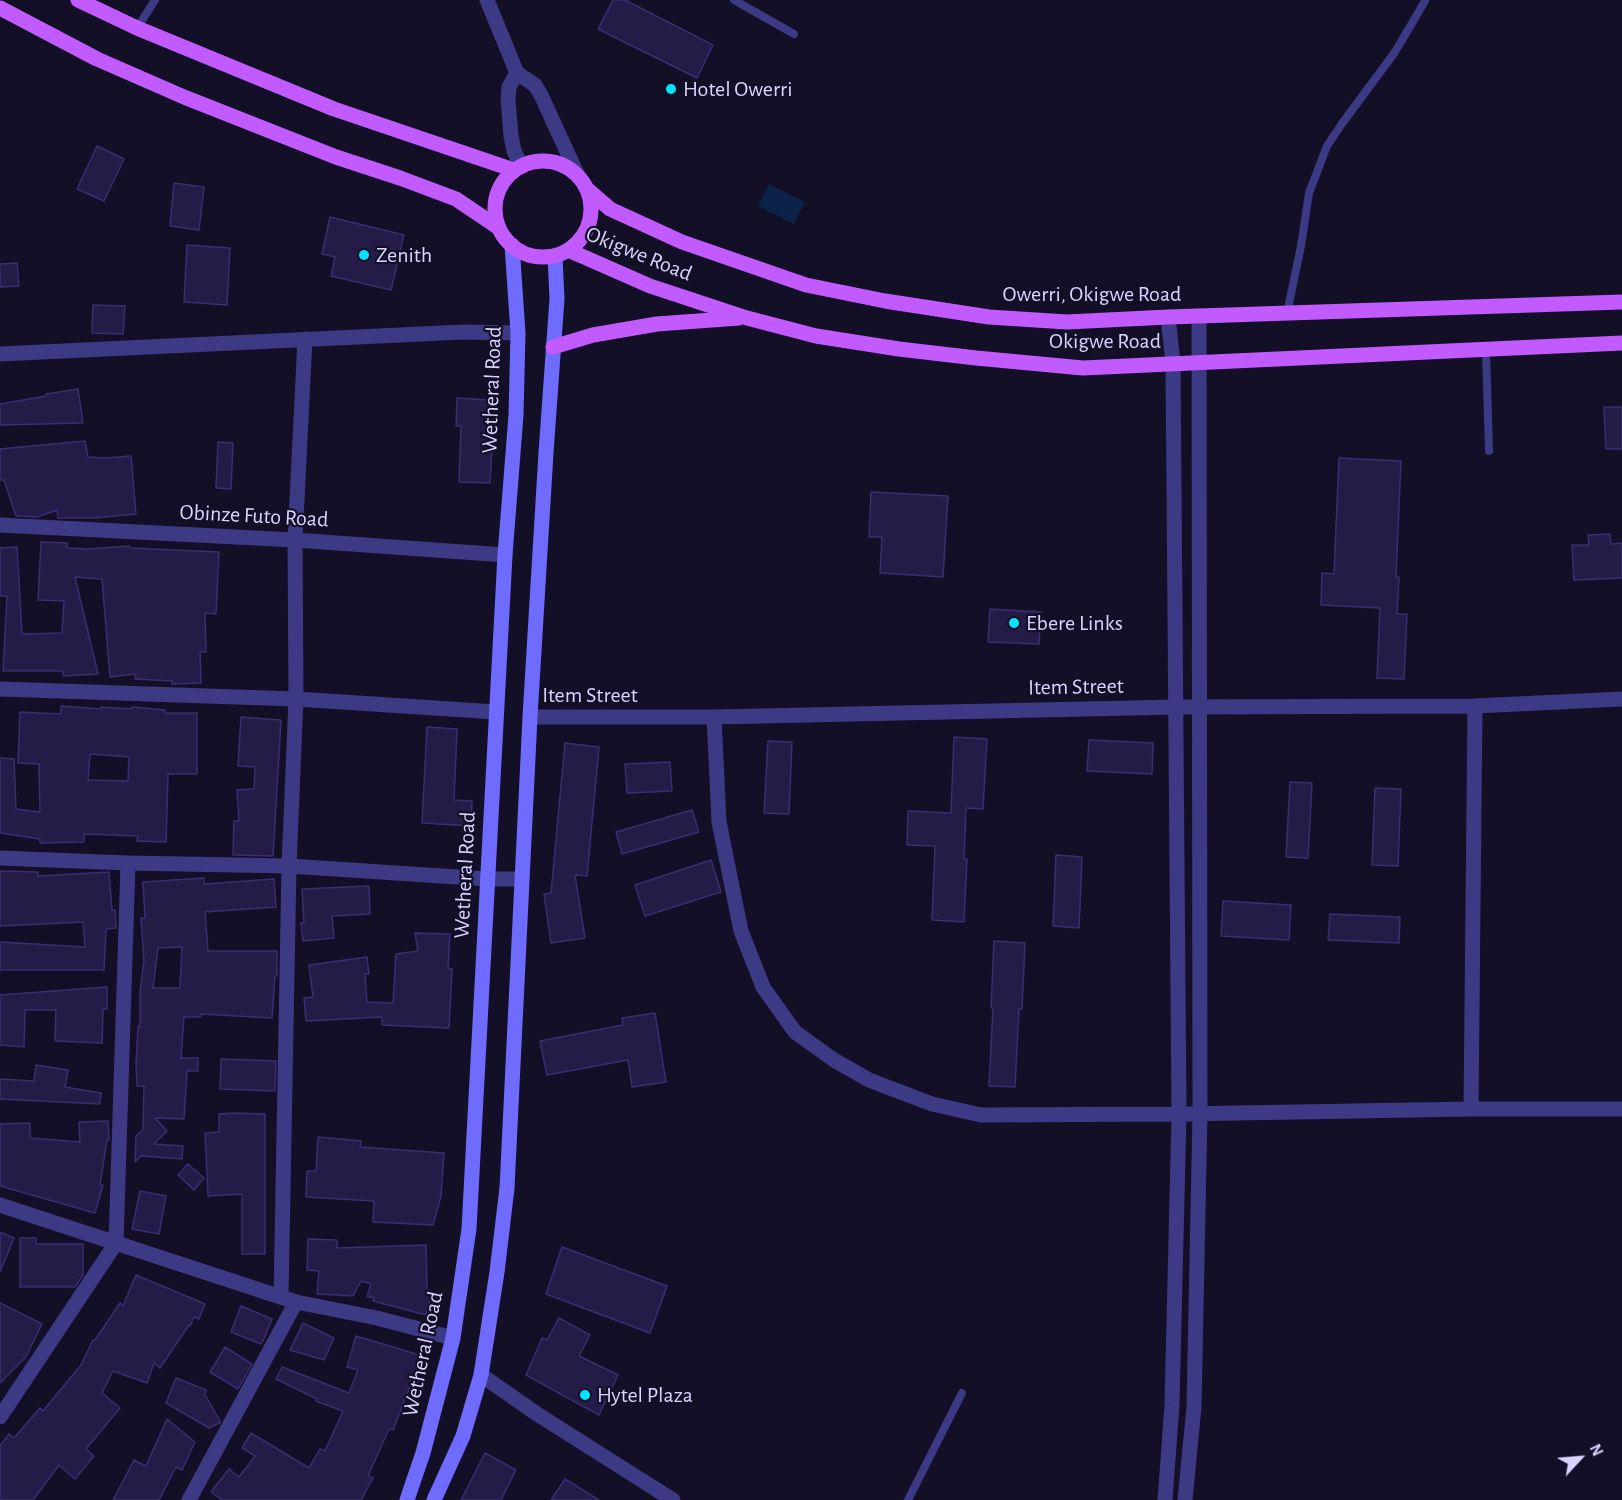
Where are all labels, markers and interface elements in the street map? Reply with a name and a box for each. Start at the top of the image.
place label: Hotel Owerri [683,76,792,102]
marker: Hotel Owerri [664,82,678,96]
street label: Okigwe Road [582,221,696,287]
place label: Zenith [376,242,432,268]
marker: Zenith [357,248,371,262]
street label: Owerri, Okigwe Road [1003,281,1181,307]
street label: Wetheral Road [477,326,507,454]
street label: Okigwe Road [1049,328,1161,354]
street label: Obinze Futo Road [179,499,329,533]
place label: Ebere Links [1026,610,1123,636]
marker: Ebere Links [1007,616,1021,630]
street label: Item Street [1028,673,1124,701]
street label: Item Street [542,682,638,708]
street label: Wetheral Road [448,811,482,939]
street label: Wetheral Road [397,1289,449,1419]
place label: Hytel Plaza [597,1382,693,1408]
marker: Hytel Plaza [578,1388,592,1402]
north arrow [1550,1428,1610,1488]
text: N [1587,1442,1606,1459]

